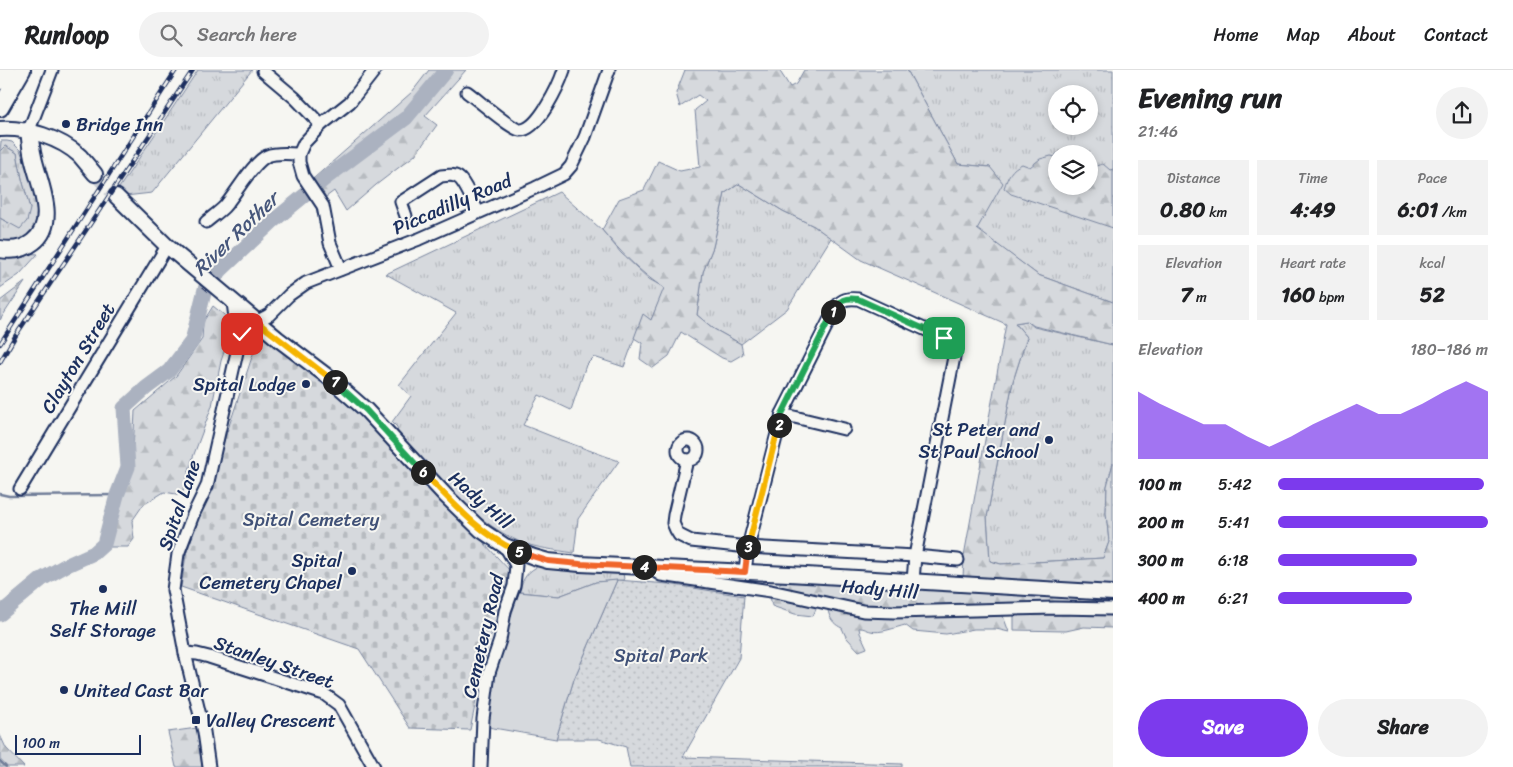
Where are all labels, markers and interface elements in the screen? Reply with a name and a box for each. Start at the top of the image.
search box [139,12,489,57]
text: Runloop [25,14,109,56]
text: Search here [197,18,297,51]
text: Home [1214,19,1259,51]
text: Map [1287,19,1320,51]
text: About [1348,19,1396,51]
text: Contact [1424,19,1488,51]
icon: search [157,21,185,49]
text: Evening run [1138,73,1282,122]
map controls [1048,85,1098,195]
button: locate [1048,85,1098,135]
button: share [1436,87,1488,139]
place label: Bridge Inn [76,108,163,141]
text: 21:46 [1138,117,1178,146]
marker: Bridge Inn [60,118,72,130]
button: layers [1048,145,1098,195]
street label: Piccadilly Road [387,163,519,244]
text: Distance [1167,166,1220,191]
text: Time [1298,166,1328,191]
text: Pace [1417,166,1447,191]
water label: River Rother [184,181,290,285]
text: 0.80 [1160,191,1206,229]
text: 4:49 [1290,191,1336,229]
text: 6:01 [1398,191,1438,229]
text: km [1206,200,1227,225]
text: /km [1438,200,1467,225]
text: Elevation [1165,251,1222,276]
text: Heart rate [1280,251,1346,276]
text: kcal [1420,251,1445,276]
text: 7 [1180,276,1192,314]
text: 160 [1281,276,1315,314]
text: 52 [1420,276,1445,314]
text: m [1192,285,1207,310]
text: bpm [1315,285,1345,310]
street label: Clayton Street [32,296,124,420]
pin: 1 [820,300,846,324]
text: 1 [830,300,837,325]
pin [221,313,263,355]
pin [923,317,965,359]
icon: check [228,320,256,348]
icon: arrive [930,324,958,352]
text: Elevation [1138,335,1203,364]
text: 180–186 m [1410,335,1488,364]
place label: Spital Lodge [193,368,296,401]
pin: 7 [322,370,348,394]
text: 7 [332,370,340,395]
marker: Spital Lodge [300,378,312,390]
pin: 2 [766,412,792,438]
text: 2 [775,413,784,438]
place label: St Peter and St Paul School [919,413,1040,468]
marker: St Peter and St Paul School [1043,434,1055,446]
street label: Spital Lane [148,455,210,555]
pin: 6 [410,460,436,484]
text: 6 [420,460,427,485]
street label: Hady Hill [441,462,521,538]
text: 100 m [1138,470,1182,499]
text: 5:42 [1218,470,1252,499]
park label: Spital Cemetery [243,503,379,536]
text: 200 m [1138,508,1184,537]
text: 5:41 [1218,508,1249,537]
pin: 3 [736,534,760,560]
text: 3 [745,535,752,560]
pin: 5 [506,540,532,564]
text: 5 [515,540,524,565]
place label: Spital Cemetery Chapel [199,544,343,599]
text: 300 m [1138,546,1183,575]
text: 6:18 [1218,546,1248,575]
pin: 4 [632,554,656,580]
text: 4 [640,555,649,580]
marker: Spital Cemetery Chapel [346,565,358,577]
street label: Hady Hill [840,569,921,609]
street label: Cemetery Road [453,570,514,701]
marker: The Mill Self Storage [97,583,109,595]
text: 400 m [1138,584,1185,613]
text: 6:21 [1218,584,1248,613]
place label: The Mill Self Storage [50,592,156,647]
street label: Stanley Street [209,626,339,698]
park label: Spital Park [614,639,708,672]
place label: United Cast Bar [74,674,209,707]
marker: United Cast Bar [58,684,70,696]
button: Save [1138,699,1308,757]
button: Share [1318,699,1488,757]
place label: Valley Crescent [206,704,336,737]
marker: Valley Crescent [190,714,202,726]
text: 100 m [22,731,60,756]
scale bar [15,732,141,755]

